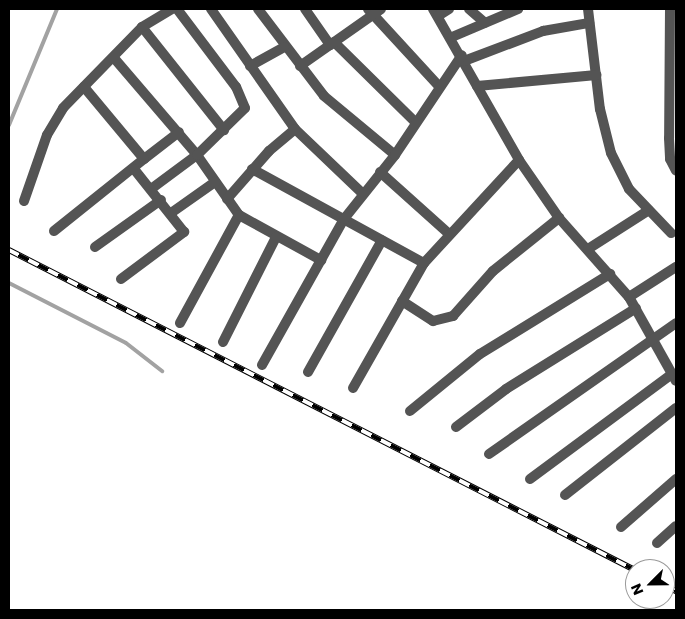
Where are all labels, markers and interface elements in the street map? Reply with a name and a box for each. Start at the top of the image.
north arrow [625,559,675,609]
text: N [626,581,648,598]

